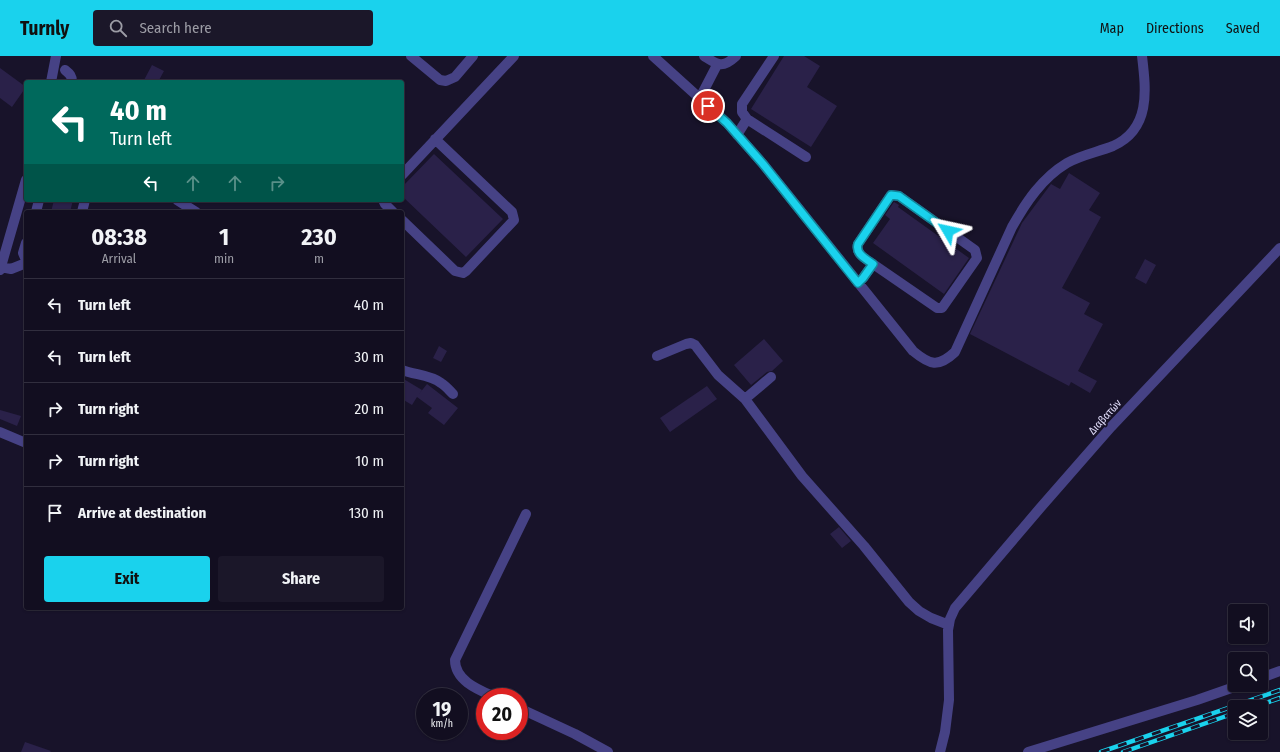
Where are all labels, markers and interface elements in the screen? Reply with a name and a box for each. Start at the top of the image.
search box [93,10,373,46]
text: Turnly [20,17,69,40]
icon: search [107,17,129,39]
text: Search here [139,19,212,37]
text: Map [1100,20,1124,37]
text: Directions [1146,20,1204,37]
text: Saved [1226,20,1260,37]
pin [691,89,725,123]
text: 40 m [110,94,167,127]
icon: arrive [697,95,719,117]
icon: left [44,96,96,148]
text: Turn left [110,128,172,150]
icon: left [140,172,162,194]
icon: ahead [182,172,204,194]
icon: ahead [224,172,246,194]
icon: right [266,172,288,194]
position arrow [927,210,969,252]
text: 08:38 [91,223,147,251]
text: 1 [219,223,229,251]
text: 230 [301,223,337,251]
text: Arrival [102,251,136,266]
text: min [214,251,234,266]
text: m [314,251,324,266]
icon: left [44,294,66,316]
text: Turn left [78,296,131,314]
text: 40 m [354,296,384,314]
icon: left [44,346,66,368]
text: Turn left [78,348,131,366]
text: 30 m [354,348,384,366]
street label: Διαβατών [1086,397,1124,437]
icon: right [44,398,66,420]
text: Turn right [78,400,139,418]
text: 20 m [355,400,384,418]
icon: right [44,450,66,472]
text: Turn right [78,452,139,470]
text: 10 m [355,452,384,470]
icon: arrive [44,502,66,524]
text: Arrive at destination [78,504,206,522]
text: 130 m [349,504,384,522]
button: Exit [44,556,210,602]
button: Share [218,556,384,602]
map controls [1228,604,1268,740]
button: sound [1228,604,1268,644]
button: search [1228,652,1268,692]
speed limit sign: 20 [476,688,528,740]
text: 19 [433,697,451,721]
button: layers [1228,700,1268,740]
text: km/h [431,718,453,730]

